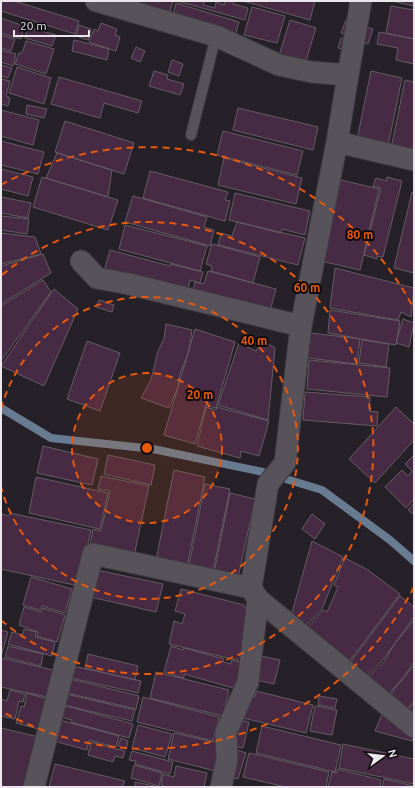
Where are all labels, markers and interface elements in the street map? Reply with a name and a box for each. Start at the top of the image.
scale bar [14,12,89,38]
text: 20 m [20,19,47,32]
text: 80 m [347,228,373,241]
text: 60 m [294,281,320,294]
text: 40 m [241,334,267,347]
text: 20 m [187,388,213,401]
centre of rings [140,441,154,455]
north arrow [363,736,403,776]
text: N [386,748,400,759]

